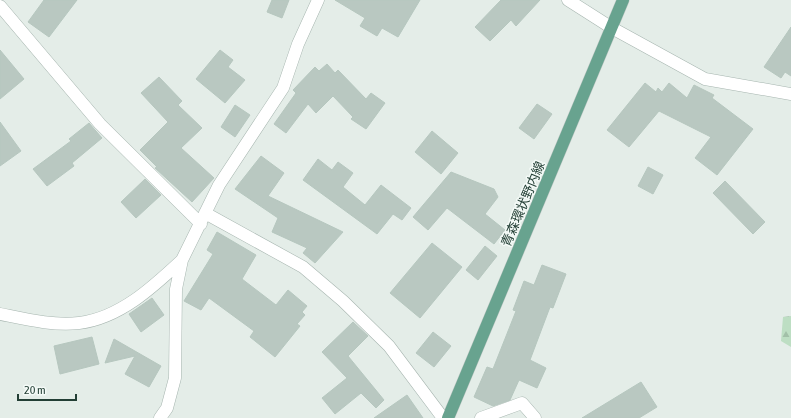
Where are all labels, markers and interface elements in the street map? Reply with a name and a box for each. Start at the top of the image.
street label: 青森環状野内線 [498,159,548,249]
scale bar [18,376,76,402]
text: 20 m [24,383,46,397]

